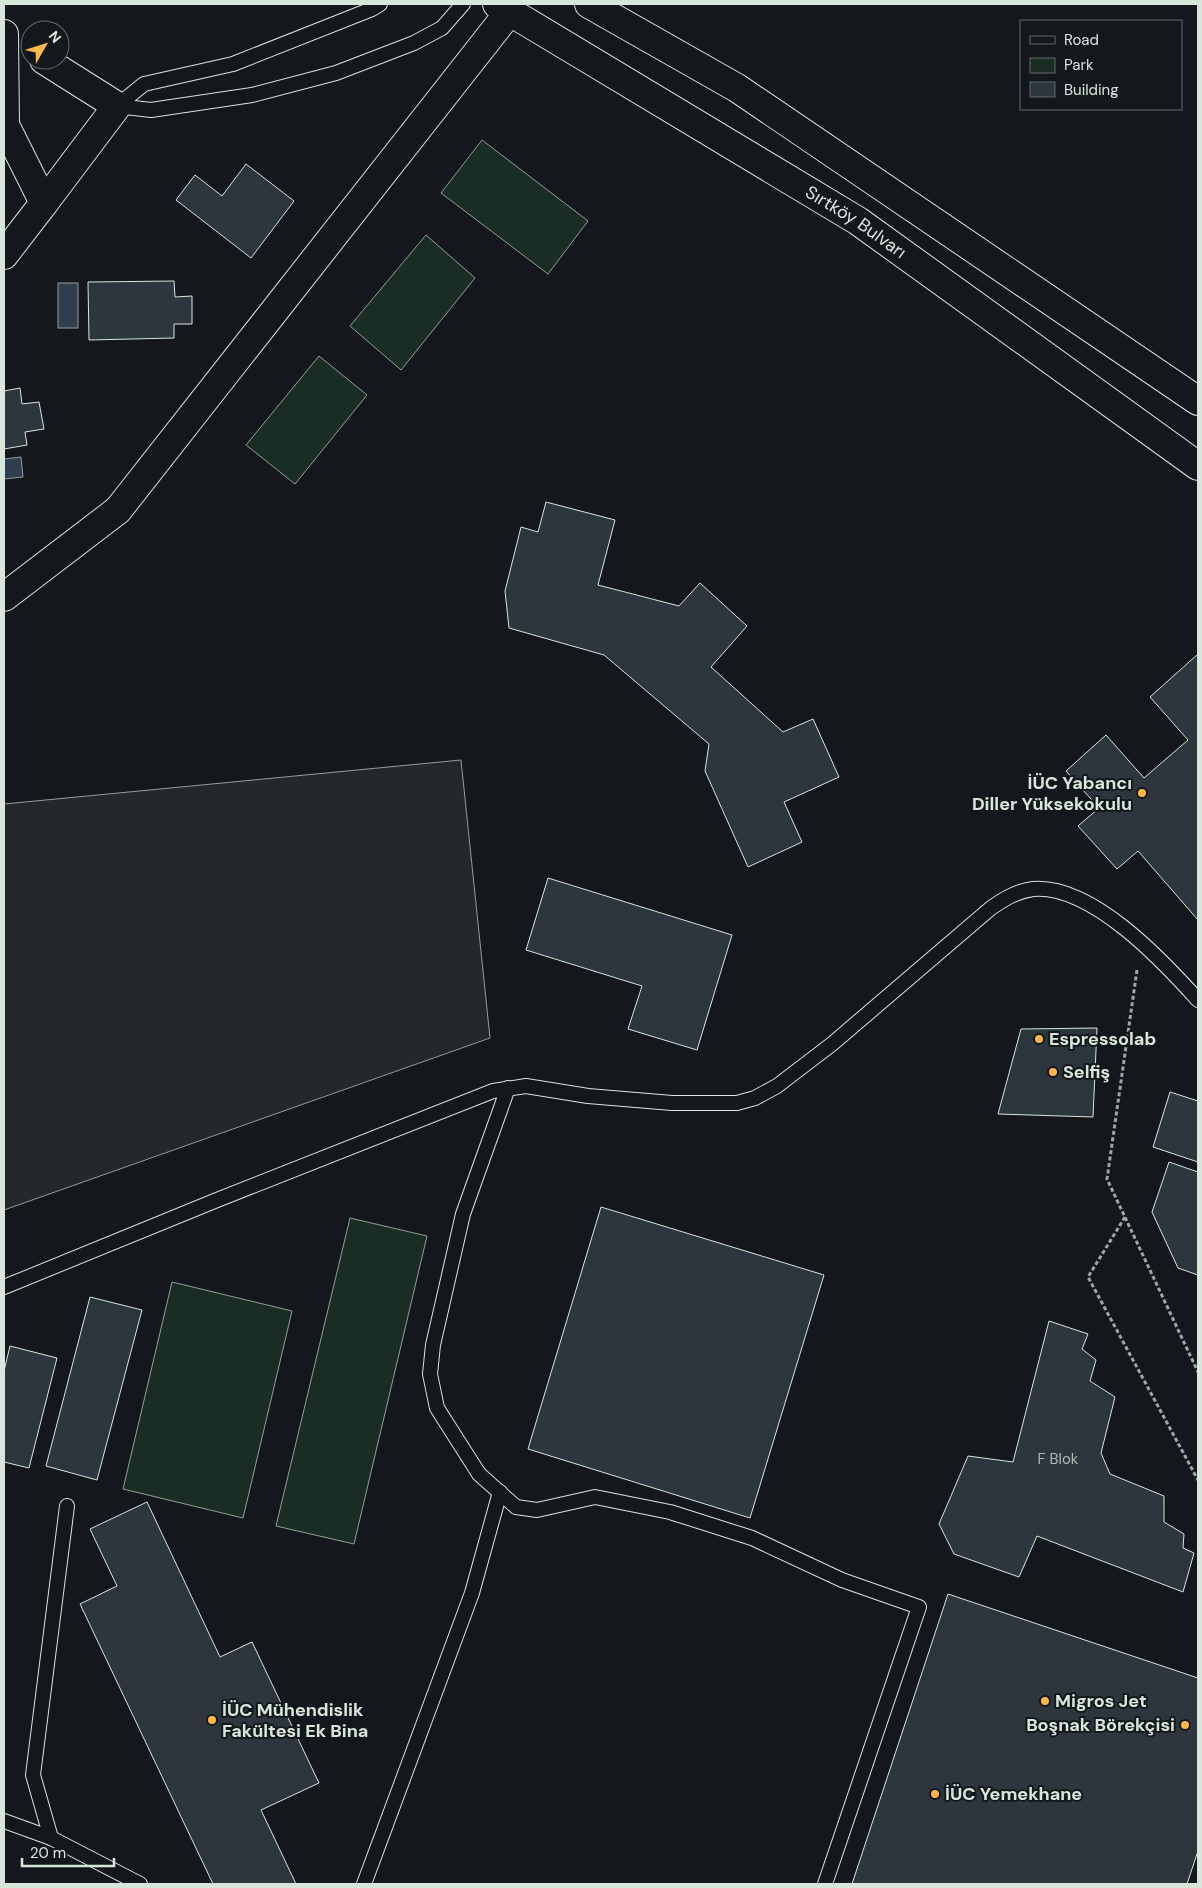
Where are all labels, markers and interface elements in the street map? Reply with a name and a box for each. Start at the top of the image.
north arrow [20,20,70,70]
legend [1020,20,1182,110]
text: N [45,27,65,46]
text: Road [1064,30,1099,50]
text: Park [1064,55,1094,75]
text: Building [1064,80,1119,100]
street label: Sırtköy Bulvarı [801,180,911,264]
place label: İÜC Yabancı Diller Yüksekokulu [972,771,1132,816]
marker: İÜC Yabancı Diller Yüksekokulu [1136,787,1148,799]
place label: Espressolab [1049,1027,1156,1051]
marker: Espressolab [1033,1033,1045,1045]
place label: Selfiş [1063,1060,1110,1084]
marker: Selfiş [1047,1066,1059,1078]
house number: F Blok [1038,1449,1079,1469]
place label: Migros Jet [1055,1689,1147,1713]
marker: Migros Jet [1039,1695,1051,1707]
place label: İÜC Mühendislik Fakültesi Ek Bina [222,1698,368,1743]
place label: Boşnak Börekçisi [1026,1713,1175,1737]
marker: İÜC Mühendislik Fakültesi Ek Bina [206,1714,218,1726]
marker: Boşnak Börekçisi [1179,1719,1191,1731]
place label: İÜC Yemekhane [945,1782,1082,1806]
marker: İÜC Yemekhane [929,1788,941,1800]
scale bar [22,1836,115,1868]
text: 20 m [30,1843,66,1863]

